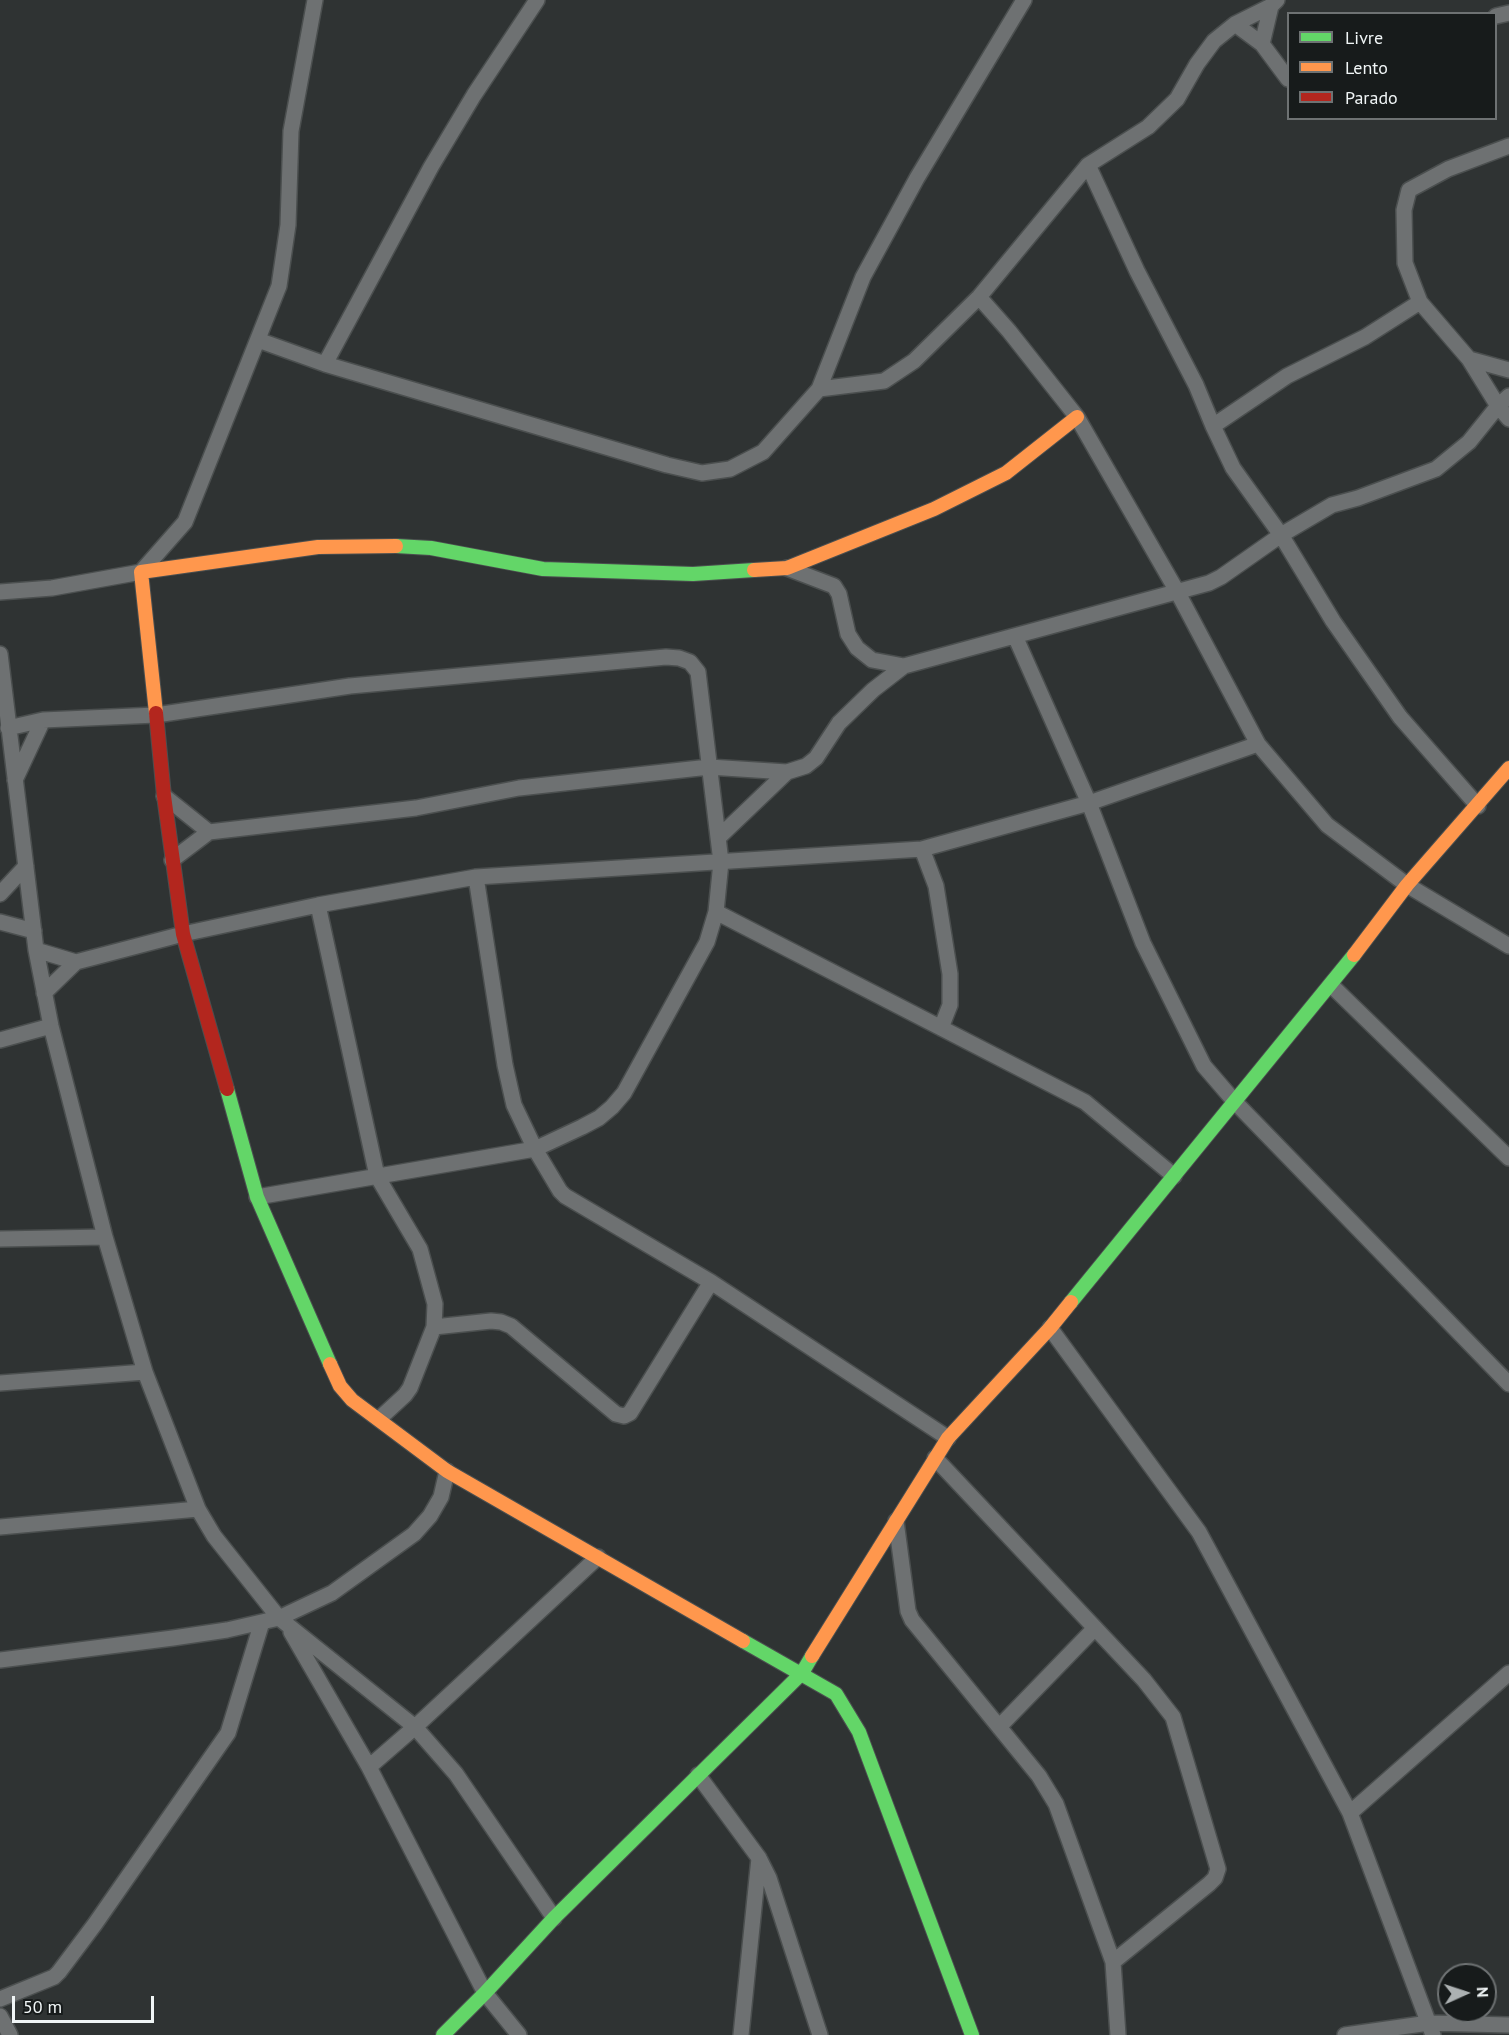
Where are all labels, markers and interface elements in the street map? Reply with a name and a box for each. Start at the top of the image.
legend [1287,12,1497,120]
text: Livre [1345,26,1383,49]
text: Lento [1345,56,1388,79]
text: Parado [1345,86,1398,109]
north arrow [1437,1963,1497,2023]
scale bar [15,1984,158,2022]
text: N [1473,1986,1493,1998]
text: 50 m [23,1995,62,2018]

